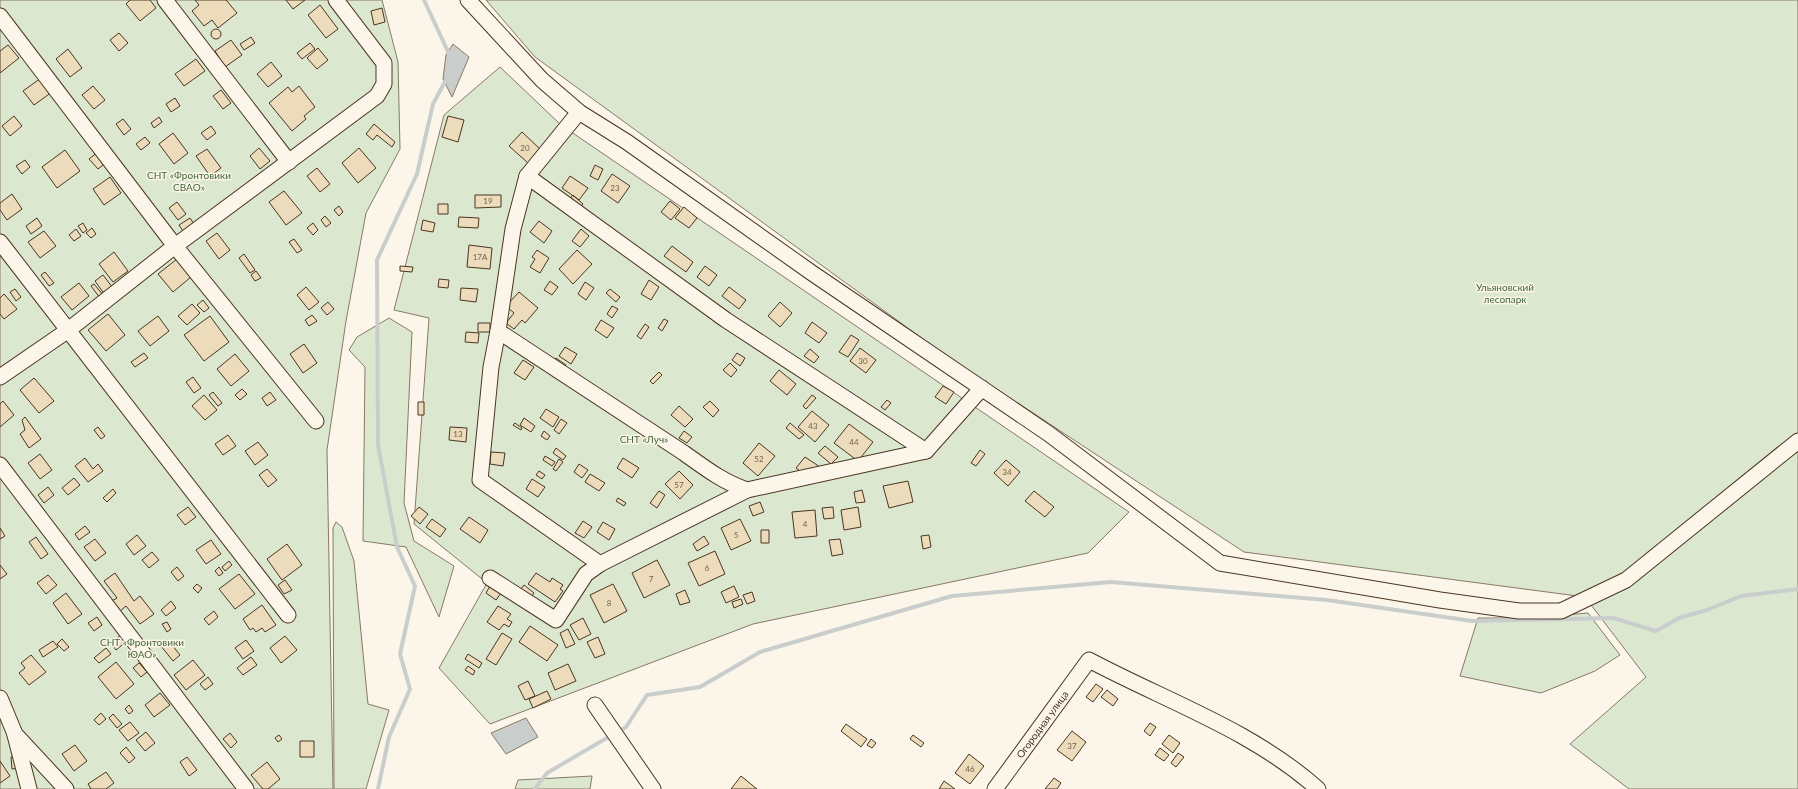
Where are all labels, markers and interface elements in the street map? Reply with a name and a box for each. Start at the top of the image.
house number: 20 [520,143,530,153]
park label: СНТ «Фронтовики СВАО» [147,169,231,193]
house number: 23 [610,183,620,193]
house number: 19 [483,196,493,206]
house number: 17А [473,252,488,262]
park label: Ульяновский лесопарк [1476,281,1534,305]
house number: 30 [858,356,868,366]
house number: 43 [808,421,818,431]
house number: 13 [453,429,463,439]
park label: СНТ «Луч» [620,433,668,445]
house number: 44 [849,437,859,447]
house number: 52 [754,454,764,464]
house number: 34 [1002,467,1012,477]
house number: 57 [674,480,684,490]
house number: 4 [803,519,808,529]
house number: 5 [734,530,739,540]
house number: 6 [705,563,710,573]
house number: 7 [649,574,654,584]
house number: 8 [607,598,612,608]
park label: СНТ «Фронтовики ЮАО» [100,636,184,660]
street label: Огородная улица [1014,688,1071,760]
house number: 37 [1067,741,1077,751]
house number: 46 [965,764,975,774]

